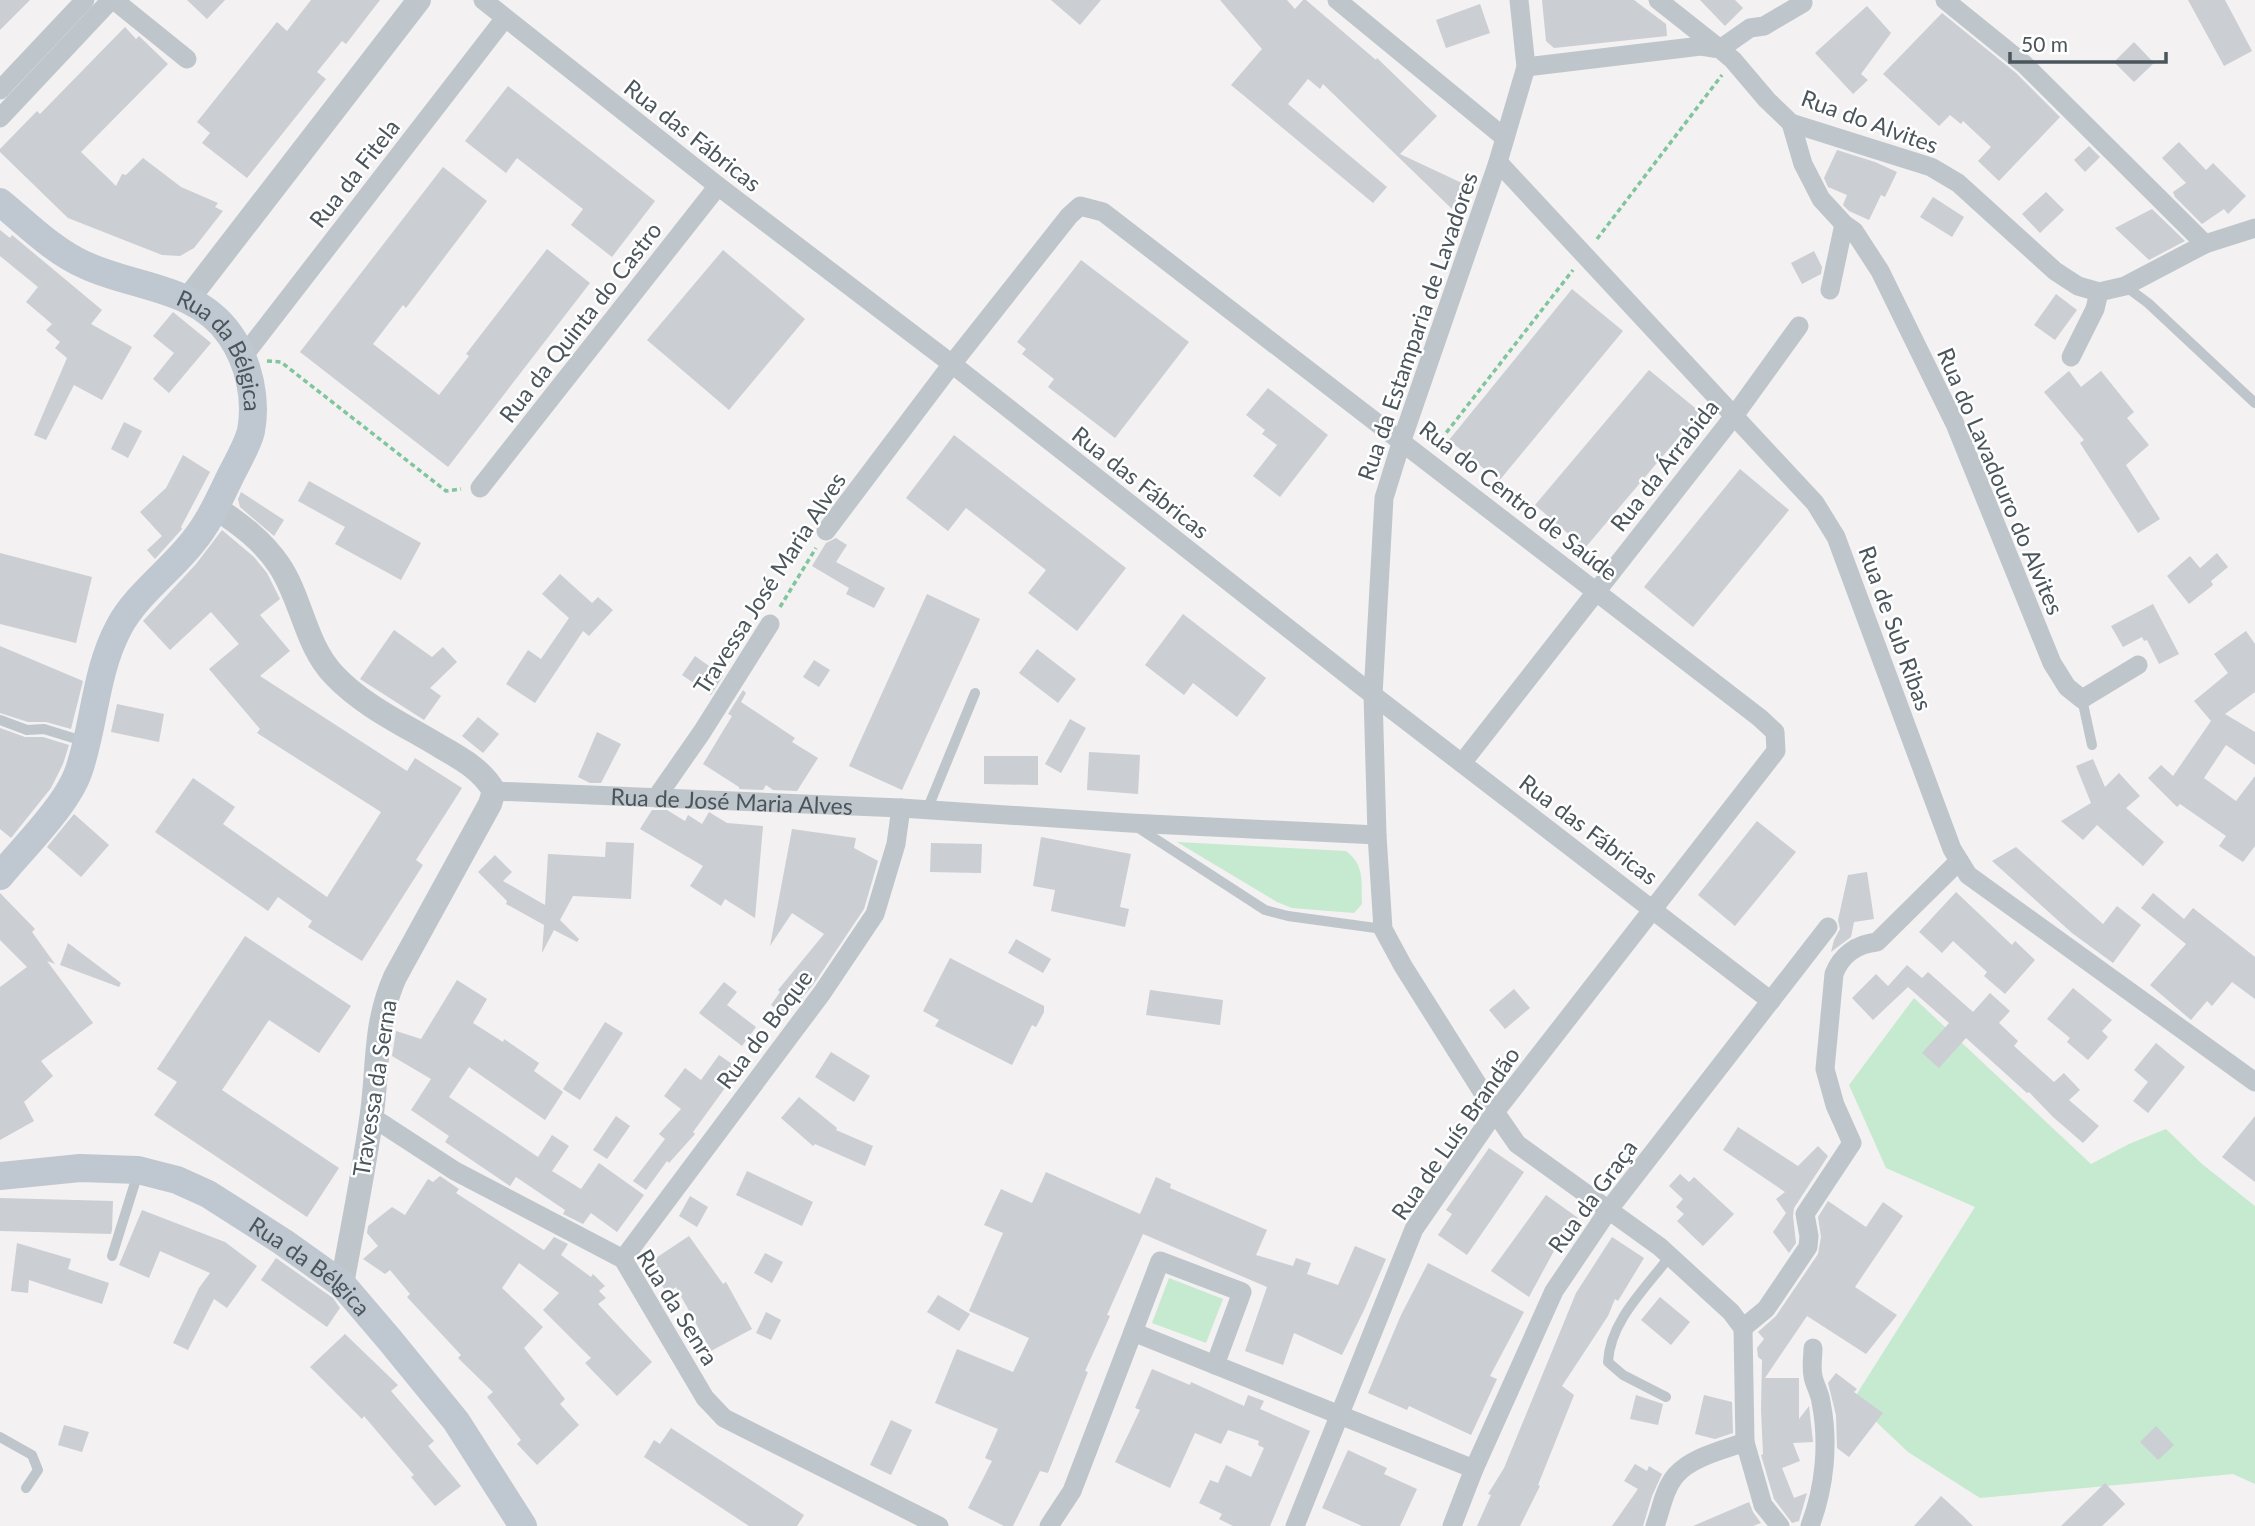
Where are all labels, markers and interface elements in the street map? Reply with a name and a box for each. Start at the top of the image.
scale bar [2010,21,2166,65]
text: 50 m [2021,31,2068,56]
street label: Rua das Fábricas [619,73,767,197]
street label: Rua do Alvites [1798,83,1942,159]
street label: Rua da Fitela [303,113,405,233]
street label: Rua da Estamparia de Lavadores [1351,168,1483,484]
street label: Rua da Quinta do Castro [493,216,667,428]
street label: Rua da Bélgica [173,283,267,412]
street label: Rua do Lavadouro do Alvites [1932,343,2070,619]
street label: Rua da Árrabida [1604,393,1724,537]
street label: Rua do Centro de Saúde [1414,414,1624,586]
street label: Rua das Fábricas [1067,420,1215,544]
street label: Travessa José Maria Alves [687,467,851,699]
street label: Rua de Sub Ribas [1853,542,1939,714]
street label: Rua das Fábricas [1514,768,1664,890]
street label: Rua de José Maria Alves [610,782,853,820]
street label: Rua do Boque [710,964,818,1094]
street label: Travessa da Serna [346,998,402,1178]
street label: Rua de Luís Brandão [1385,1041,1525,1225]
street label: Rua da Graça [1542,1134,1642,1258]
street label: Rua da Bélgica [244,1210,377,1321]
street label: Rua da Senra [631,1244,725,1370]

